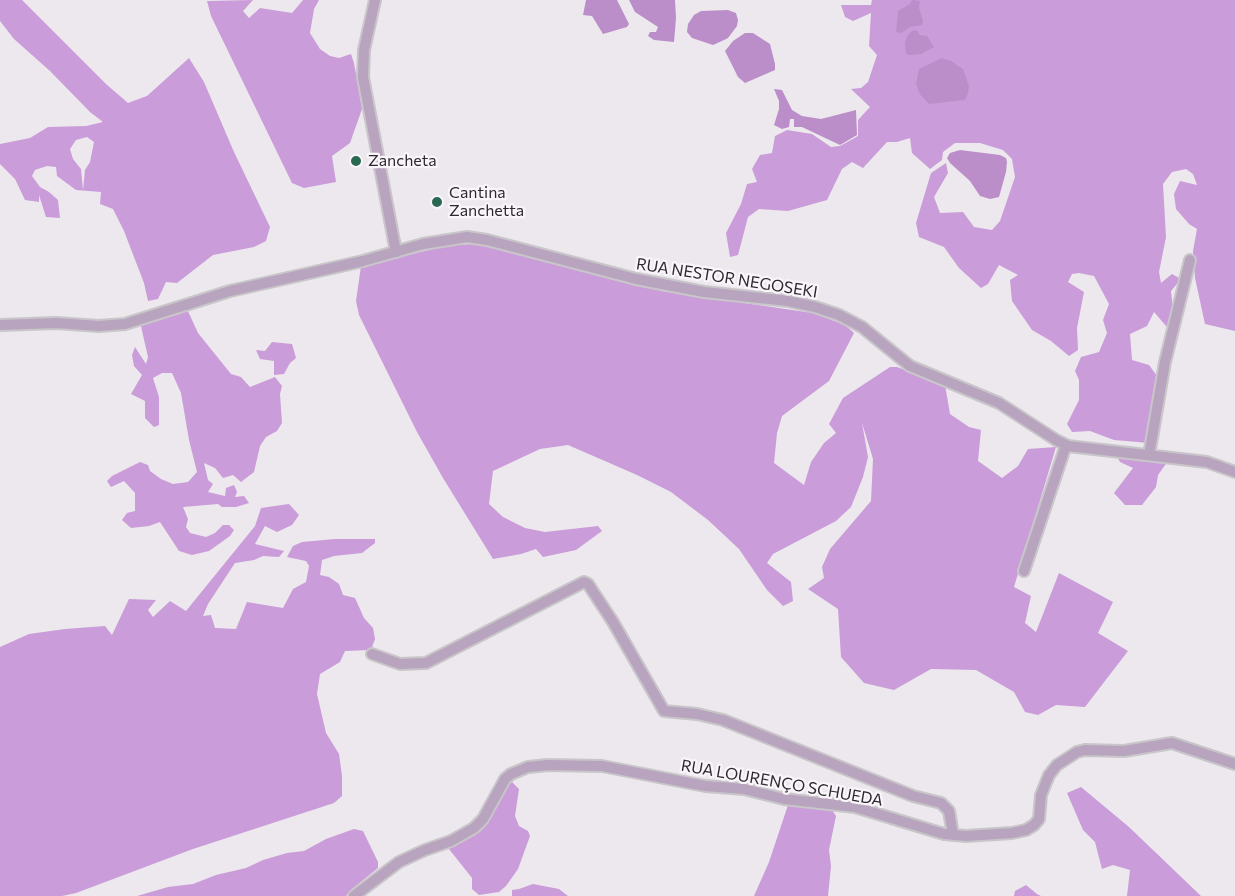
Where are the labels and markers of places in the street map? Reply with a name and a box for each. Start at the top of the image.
place label: Zancheta [368,151,437,171]
marker: Zancheta [349,154,363,168]
place label: Cantina Zanchetta [449,183,524,221]
marker: Cantina Zanchetta [430,195,444,209]

